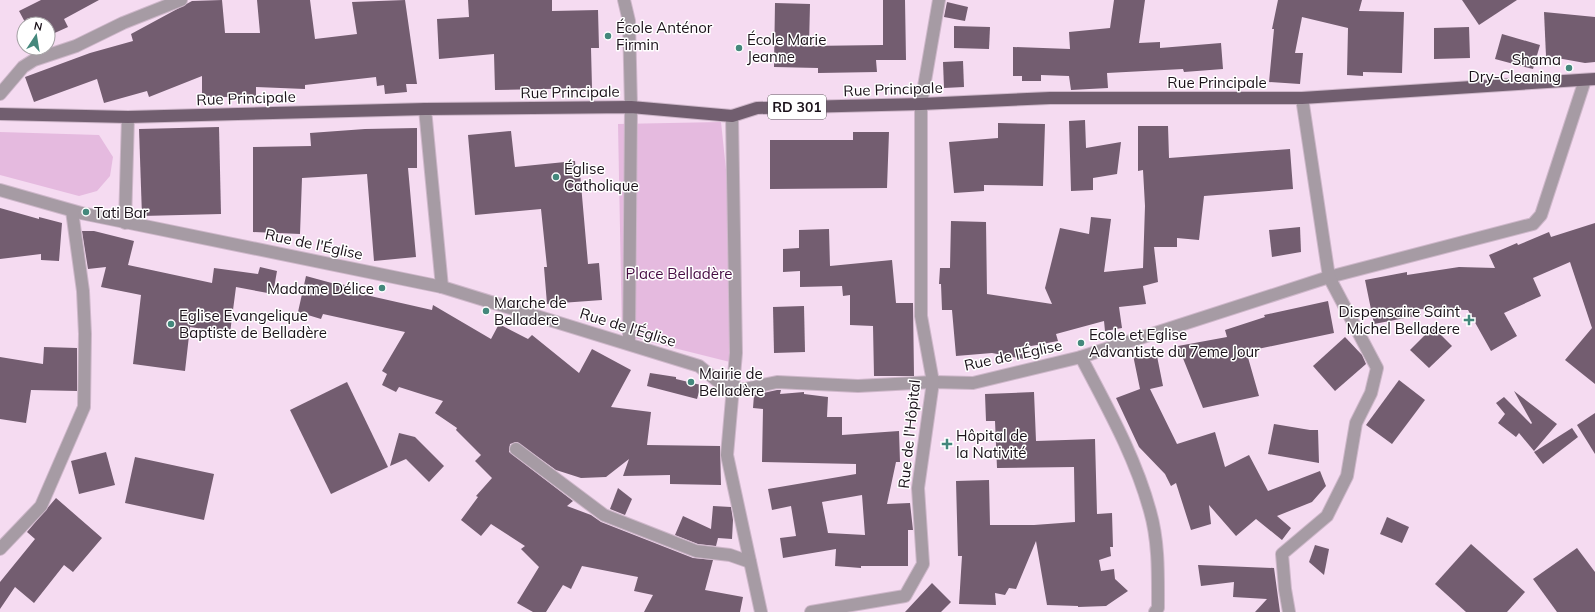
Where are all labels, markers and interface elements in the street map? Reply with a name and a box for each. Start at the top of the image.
north arrow [16,16,56,56]
place label: École Anténor Firmin [616,18,713,54]
text: N [33,19,44,34]
place label: École Marie Jeanne [747,30,826,66]
marker: École Anténor Firmin [603,31,613,41]
marker: École Marie Jeanne [734,43,744,53]
place label: Shama Dry-Cleaning [1469,50,1561,86]
marker: Shama Dry-Cleaning [1564,63,1574,73]
street label: Rue Principale [1167,73,1267,92]
street label: Rue Principale [843,78,943,100]
street label: Rue Principale [520,82,620,102]
street label: Rue Principale [196,87,296,109]
road number: RD 301 [768,95,826,119]
place label: Église Catholique [564,159,639,195]
marker: Église Catholique [551,172,561,182]
place label: Tati Bar [94,203,149,222]
marker: Tati Bar [81,207,91,217]
street label: Rue de l'Église [263,224,365,264]
park label: Place Belladère [626,264,732,283]
place label: Madame Délice [267,279,374,298]
marker: Madame Délice [377,283,387,293]
place label: Marche de Belladere [494,293,567,329]
place label: Dispensaire Saint Michel Belladere [1338,302,1460,338]
street label: Rue de l'Église [578,303,678,351]
place label: Eglise Evangelique Baptiste de Belladère [179,306,327,342]
marker: Marche de Belladere [481,306,491,316]
marker: Dispensaire Saint Michel Belladere [1463,314,1475,326]
marker: Eglise Evangelique Baptiste de Belladère [166,319,176,329]
place label: Ecole et Eglise Advantiste du 7eme Jour [1089,325,1260,361]
street label: Rue de l'Église [962,335,1064,375]
marker: Ecole et Eglise Advantiste du 7eme Jour [1076,338,1086,348]
place label: Mairie de Belladère [699,364,764,400]
marker: Mairie de Belladère [686,377,696,387]
street label: Rue de l'Hôpital [894,379,924,489]
place label: Hôpital de la Nativité [956,426,1028,462]
marker: Hôpital de la Nativité [941,438,953,450]

